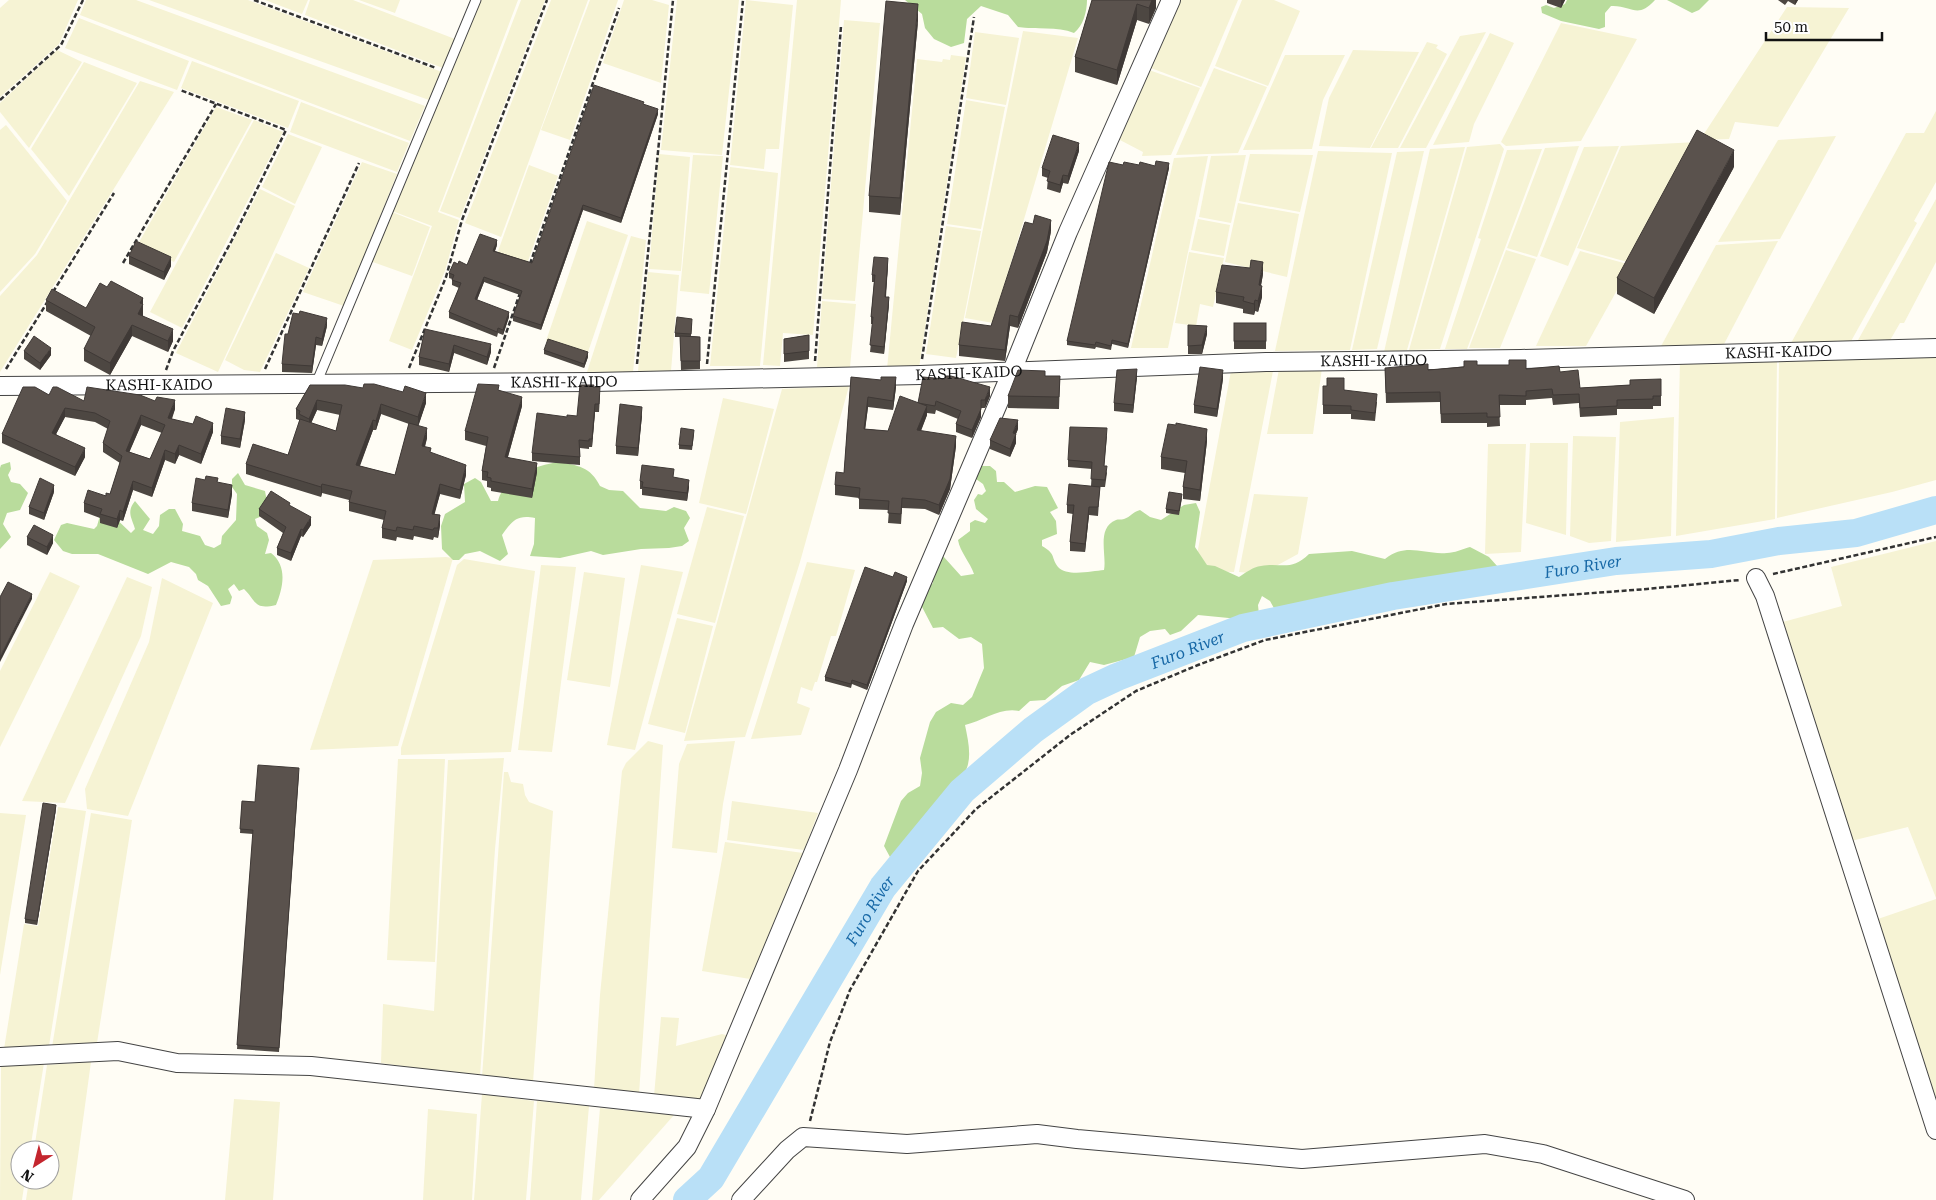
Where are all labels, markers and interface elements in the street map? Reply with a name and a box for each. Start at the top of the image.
scale bar [1766,10,1882,42]
text: 50 m [1774,18,1809,36]
street label: KASHI-KAIDO [1725,342,1832,363]
street label: KASHI-KAIDO [1320,351,1427,370]
street label: KASHI-KAIDO [915,362,1023,384]
street label: KASHI-KAIDO [510,372,618,392]
street label: KASHI-KAIDO [105,376,213,394]
water label: Furo River [1542,551,1622,582]
water label: Furo River [1147,626,1228,673]
water label: Furo River [841,871,898,949]
north arrow [10,1140,60,1190]
text: N [18,1166,36,1185]

